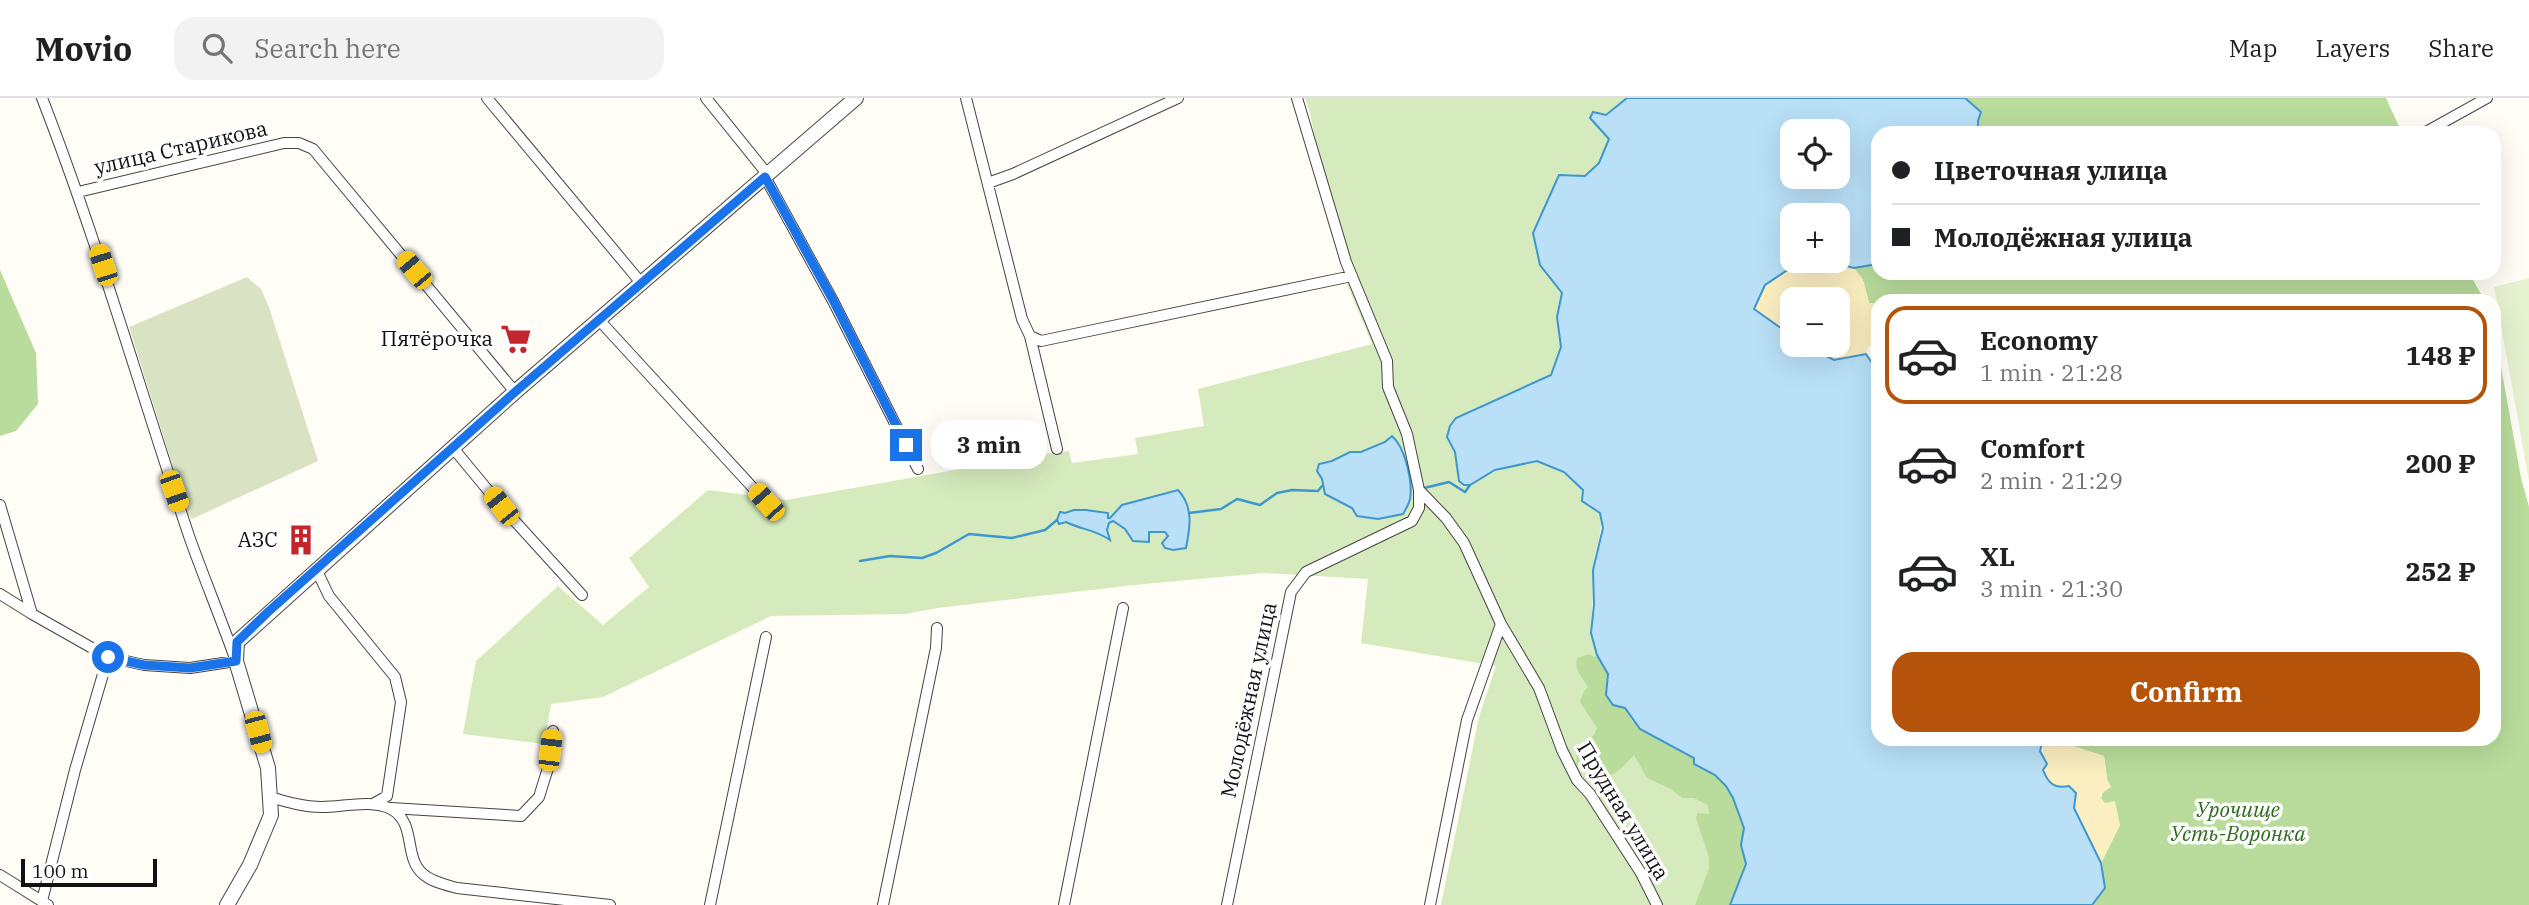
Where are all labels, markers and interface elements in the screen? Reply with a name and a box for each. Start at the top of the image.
search box [174,17,664,80]
text: Movio [35,27,132,70]
icon: search [198,29,236,67]
text: Search here [254,31,401,65]
text: Map [2229,32,2277,64]
text: Layers [2315,32,2390,64]
text: Share [2428,32,2494,64]
street label: улица Старикова [91,113,270,181]
map controls [1780,119,1850,357]
button: locate [1780,119,1850,189]
text: Цветочная улица [1934,153,2168,187]
button: + [1780,203,1850,273]
text: Молодёжная улица [1934,220,2193,254]
car [87,242,120,288]
car [393,247,436,293]
button: − [1780,287,1850,357]
supermarket icon: Пятёрочка [499,322,533,356]
text: Economy [1980,323,2098,357]
place label: Пятёрочка [381,324,493,352]
icon: car [1896,324,1959,387]
text: 148 ₽ [2405,338,2476,372]
text: 1 min · 21:28 [1980,357,2123,387]
callout: 3 min [930,420,1046,470]
route end [890,429,922,461]
text: 3 min [957,429,1021,459]
text: Comfort [1980,431,2085,465]
icon: car [1896,432,1959,495]
text: 200 ₽ [2405,446,2476,480]
text: 2 min · 21:29 [1980,465,2123,495]
car [158,468,191,514]
car [745,479,788,525]
car [480,483,523,529]
building icon: АЗС [284,523,318,557]
place label: АЗС [238,525,278,553]
text: XL [1980,539,2015,573]
icon: car [1896,540,1959,603]
text: 252 ₽ [2405,554,2476,588]
text: 3 min · 21:30 [1980,573,2123,603]
street label: Молодёжная улица [1214,599,1282,800]
route start [92,641,124,673]
button: Confirm [1892,652,2480,732]
car [243,709,274,755]
car [538,728,563,772]
street label: Прудная улица [1571,736,1676,885]
park label: Урочище Усть-Воронка [2170,795,2306,847]
scale bar [21,856,158,888]
text: 100 m [32,859,89,883]

